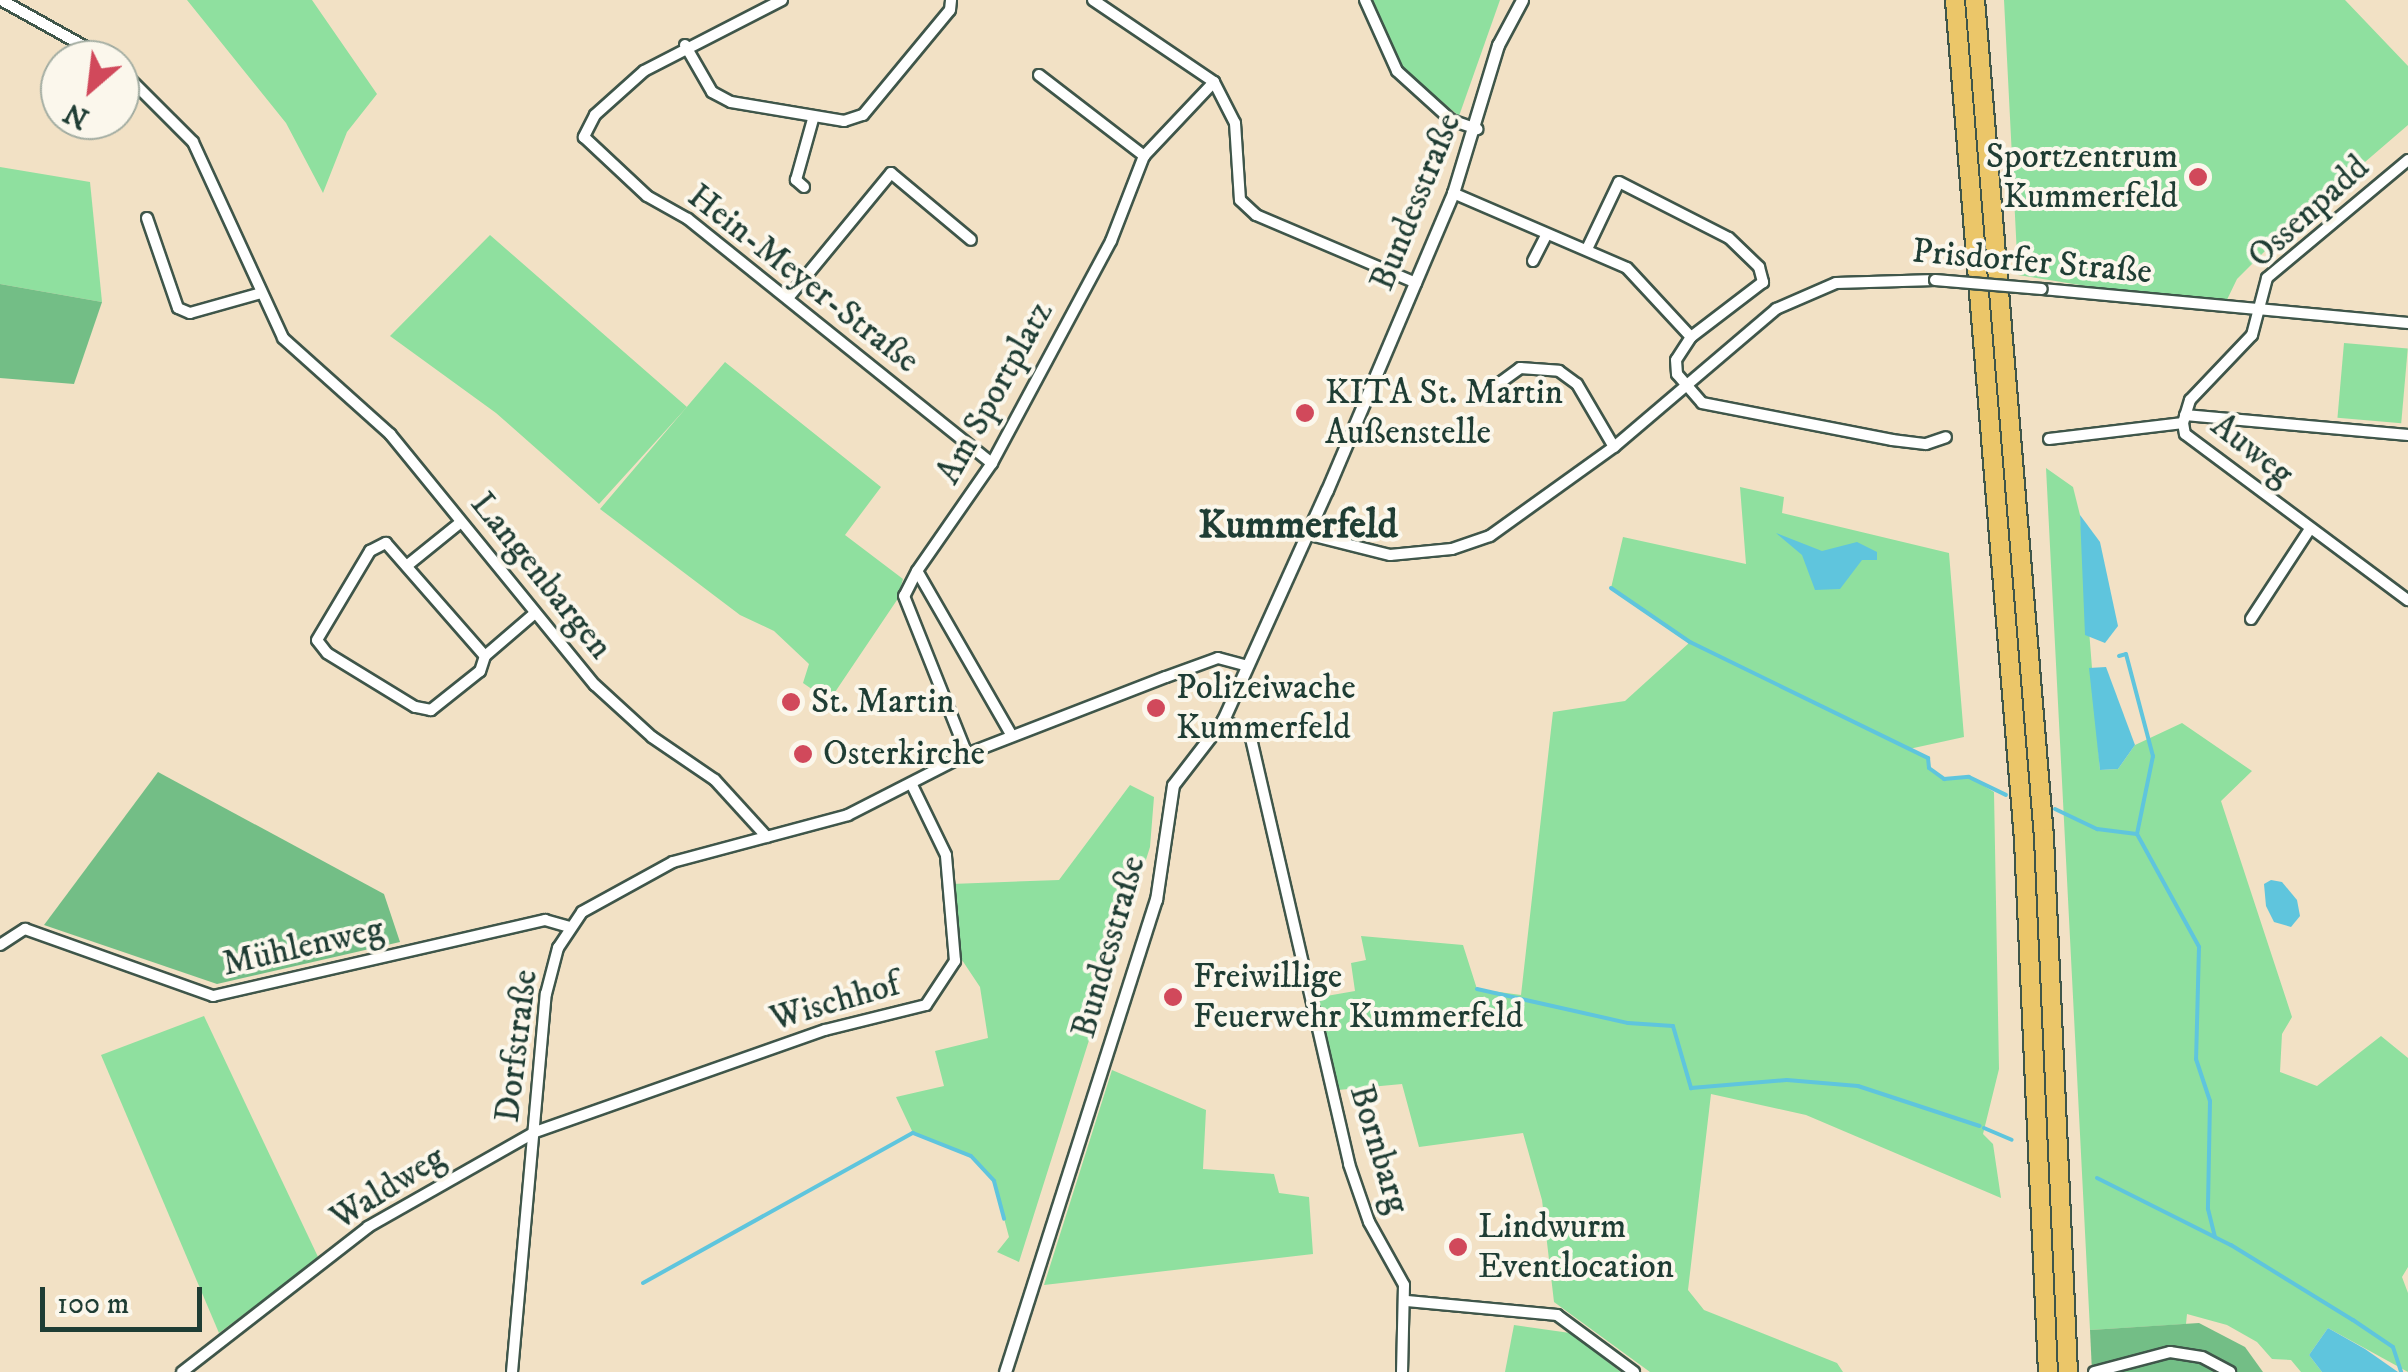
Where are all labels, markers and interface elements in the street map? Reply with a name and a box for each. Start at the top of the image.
north arrow [40,40,140,140]
text: N [58,94,95,136]
street label: Bundesstraße [1361,107,1471,297]
place label: Sportzentrum Kummerfeld [1986,136,2178,218]
street label: Ossenpadd [2240,147,2378,277]
marker: Sportzentrum Kummerfeld [2187,166,2209,188]
street label: Hein-Meyer-Straße [679,176,927,382]
street label: Prisdorfer Straße [1910,231,2154,293]
street label: Am Sportplatz [928,294,1062,492]
place label: KITA St. Martin Außenstelle [1325,372,1563,454]
marker: KITA St. Martin Außenstelle [1294,402,1316,424]
street label: Auweg [2202,405,2302,495]
street label: Langenbargen [461,484,621,668]
district label: Kummerfeld [1198,502,1398,550]
place label: Polizeiwache Kummerfeld [1176,667,1356,749]
place label: St. Martin [811,681,955,723]
marker: St. Martin [780,691,802,713]
marker: Polizeiwache Kummerfeld [1145,697,1167,719]
place label: Osterkirche [823,733,985,775]
marker: Osterkirche [792,743,814,765]
street label: Bundesstraße [1063,851,1155,1043]
street label: Mühlenweg [218,908,388,986]
place label: Freiwillige Feuerwehr Kummerfeld [1193,956,1523,1038]
street label: Wischhof [766,964,904,1040]
street label: Dorfstraße [487,967,547,1125]
marker: Freiwillige Feuerwehr Kummerfeld [1162,986,1184,1008]
street label: Bornbarg [1340,1080,1418,1218]
street label: Waldweg [323,1137,453,1239]
place label: Lindwurm Eventlocation [1478,1206,1674,1288]
marker: Lindwurm Eventlocation [1447,1236,1469,1258]
scale bar [45,1267,208,1329]
text: 100 m [57,1286,129,1323]

